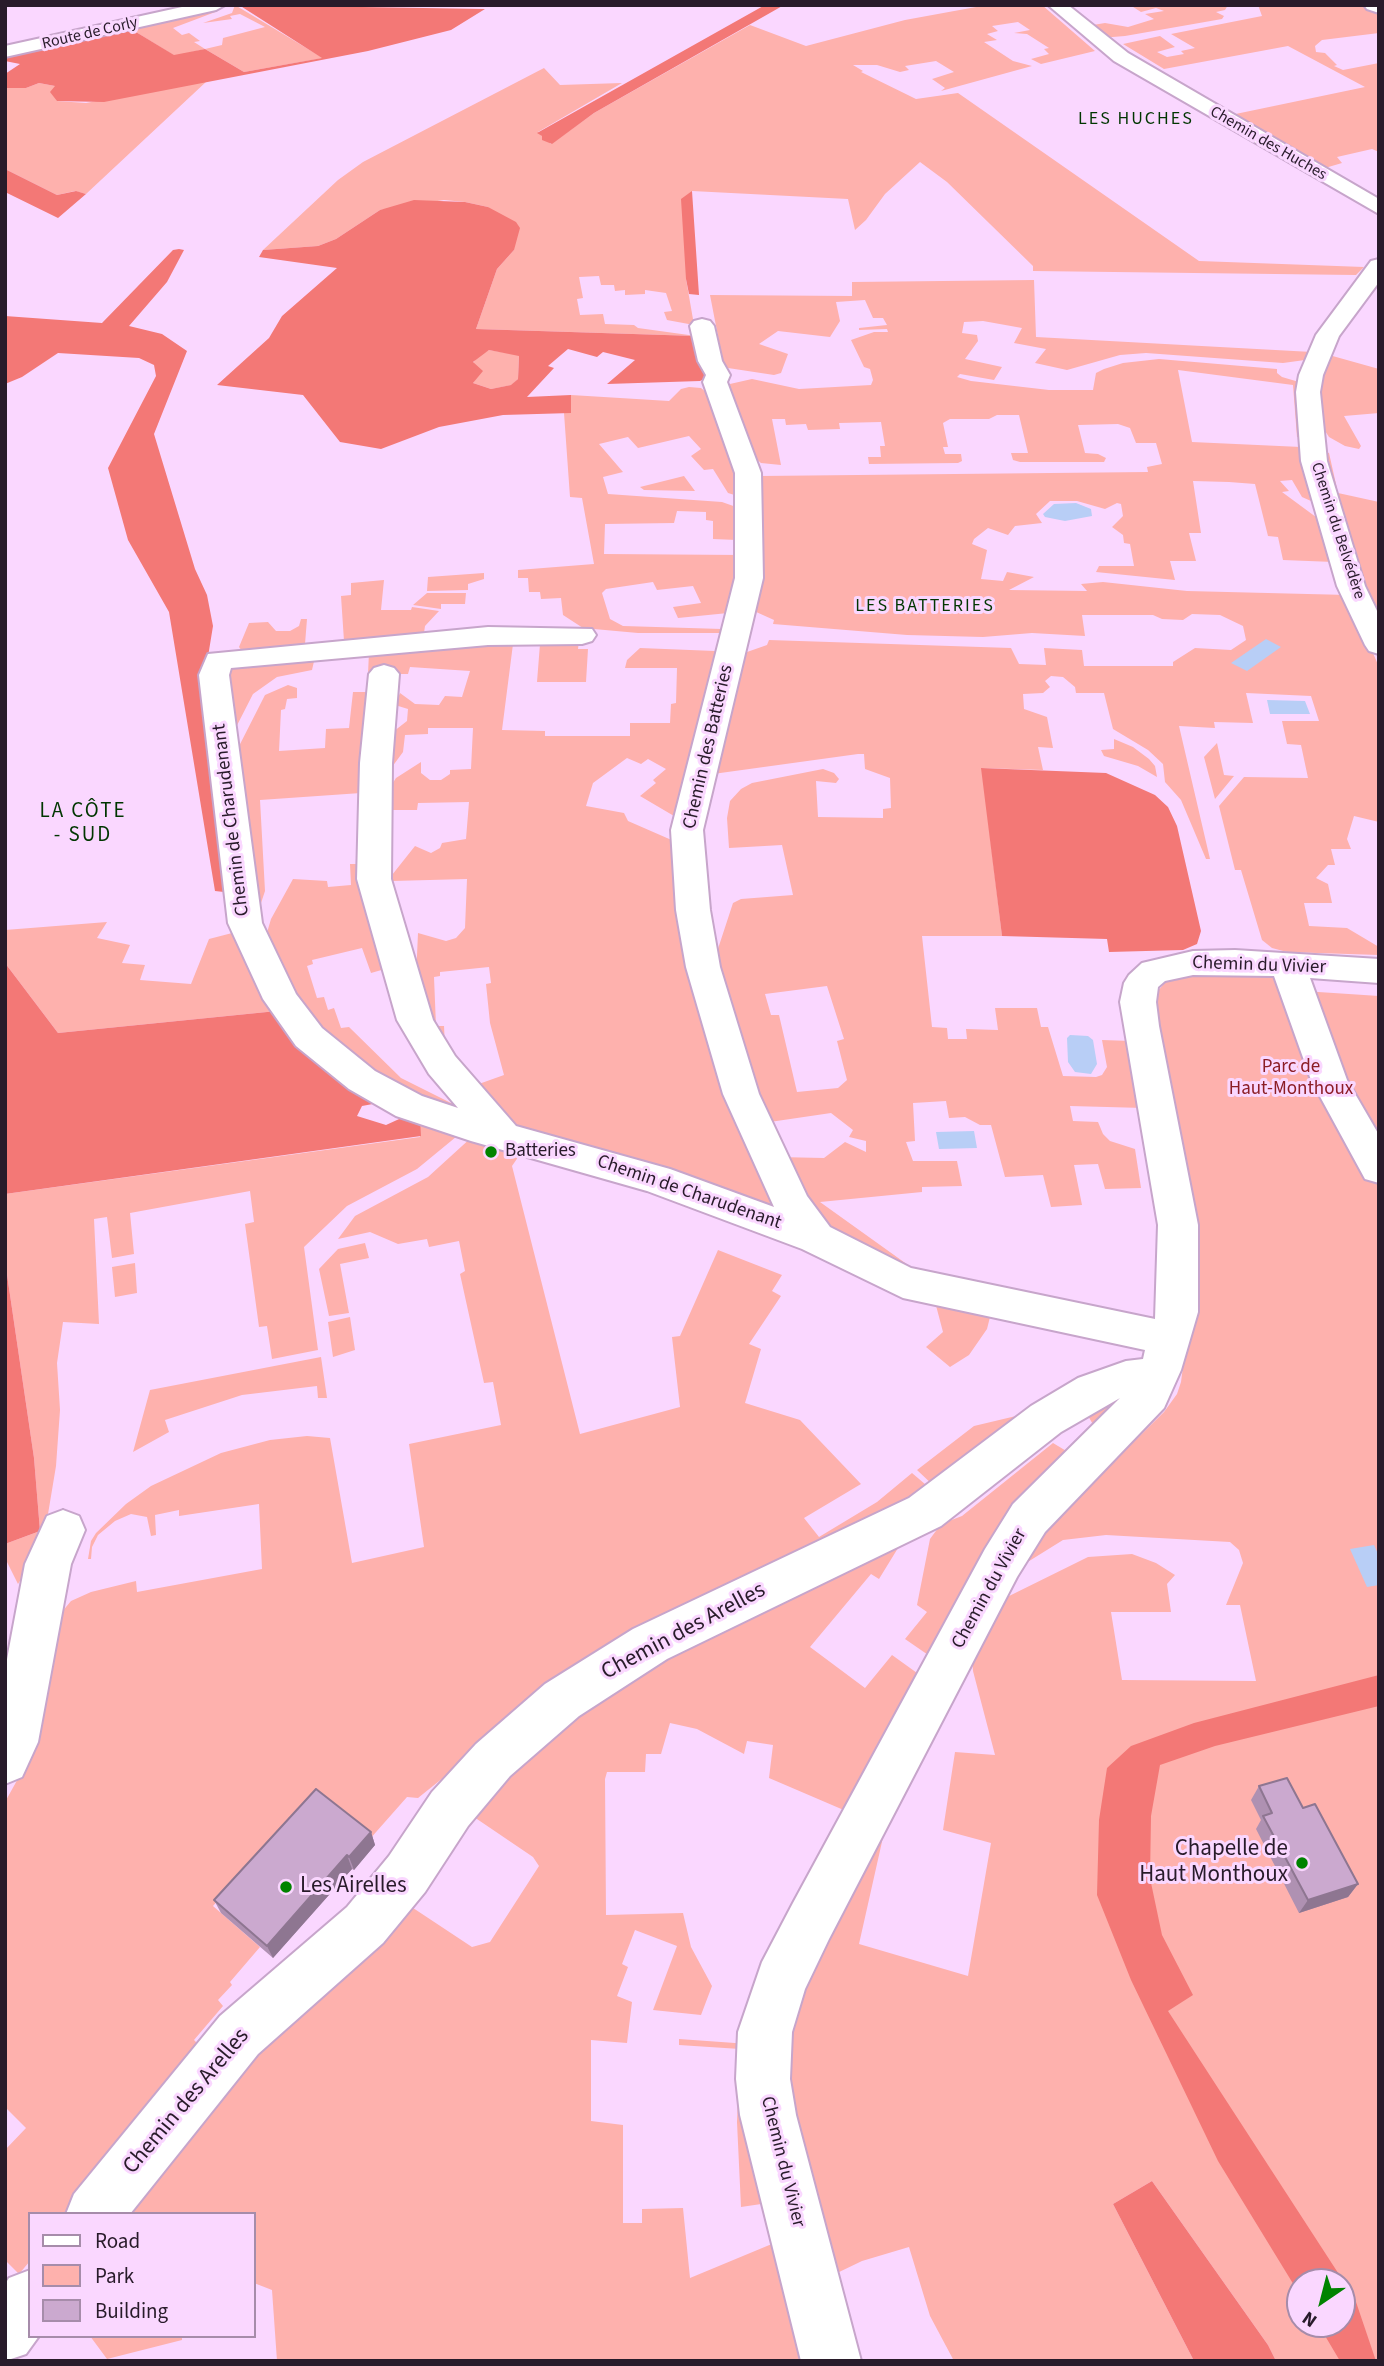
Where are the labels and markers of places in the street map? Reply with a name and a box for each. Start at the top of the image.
place label: Batteries [505,1141,576,1163]
marker: Batteries [483,1144,499,1160]
place label: Chapelle de Haut Monthoux [1139,1836,1288,1890]
marker: Chapelle de Haut Monthoux [1294,1855,1310,1871]
place label: Les Airelles [300,1873,407,1901]
marker: Les Airelles [278,1879,294,1895]

